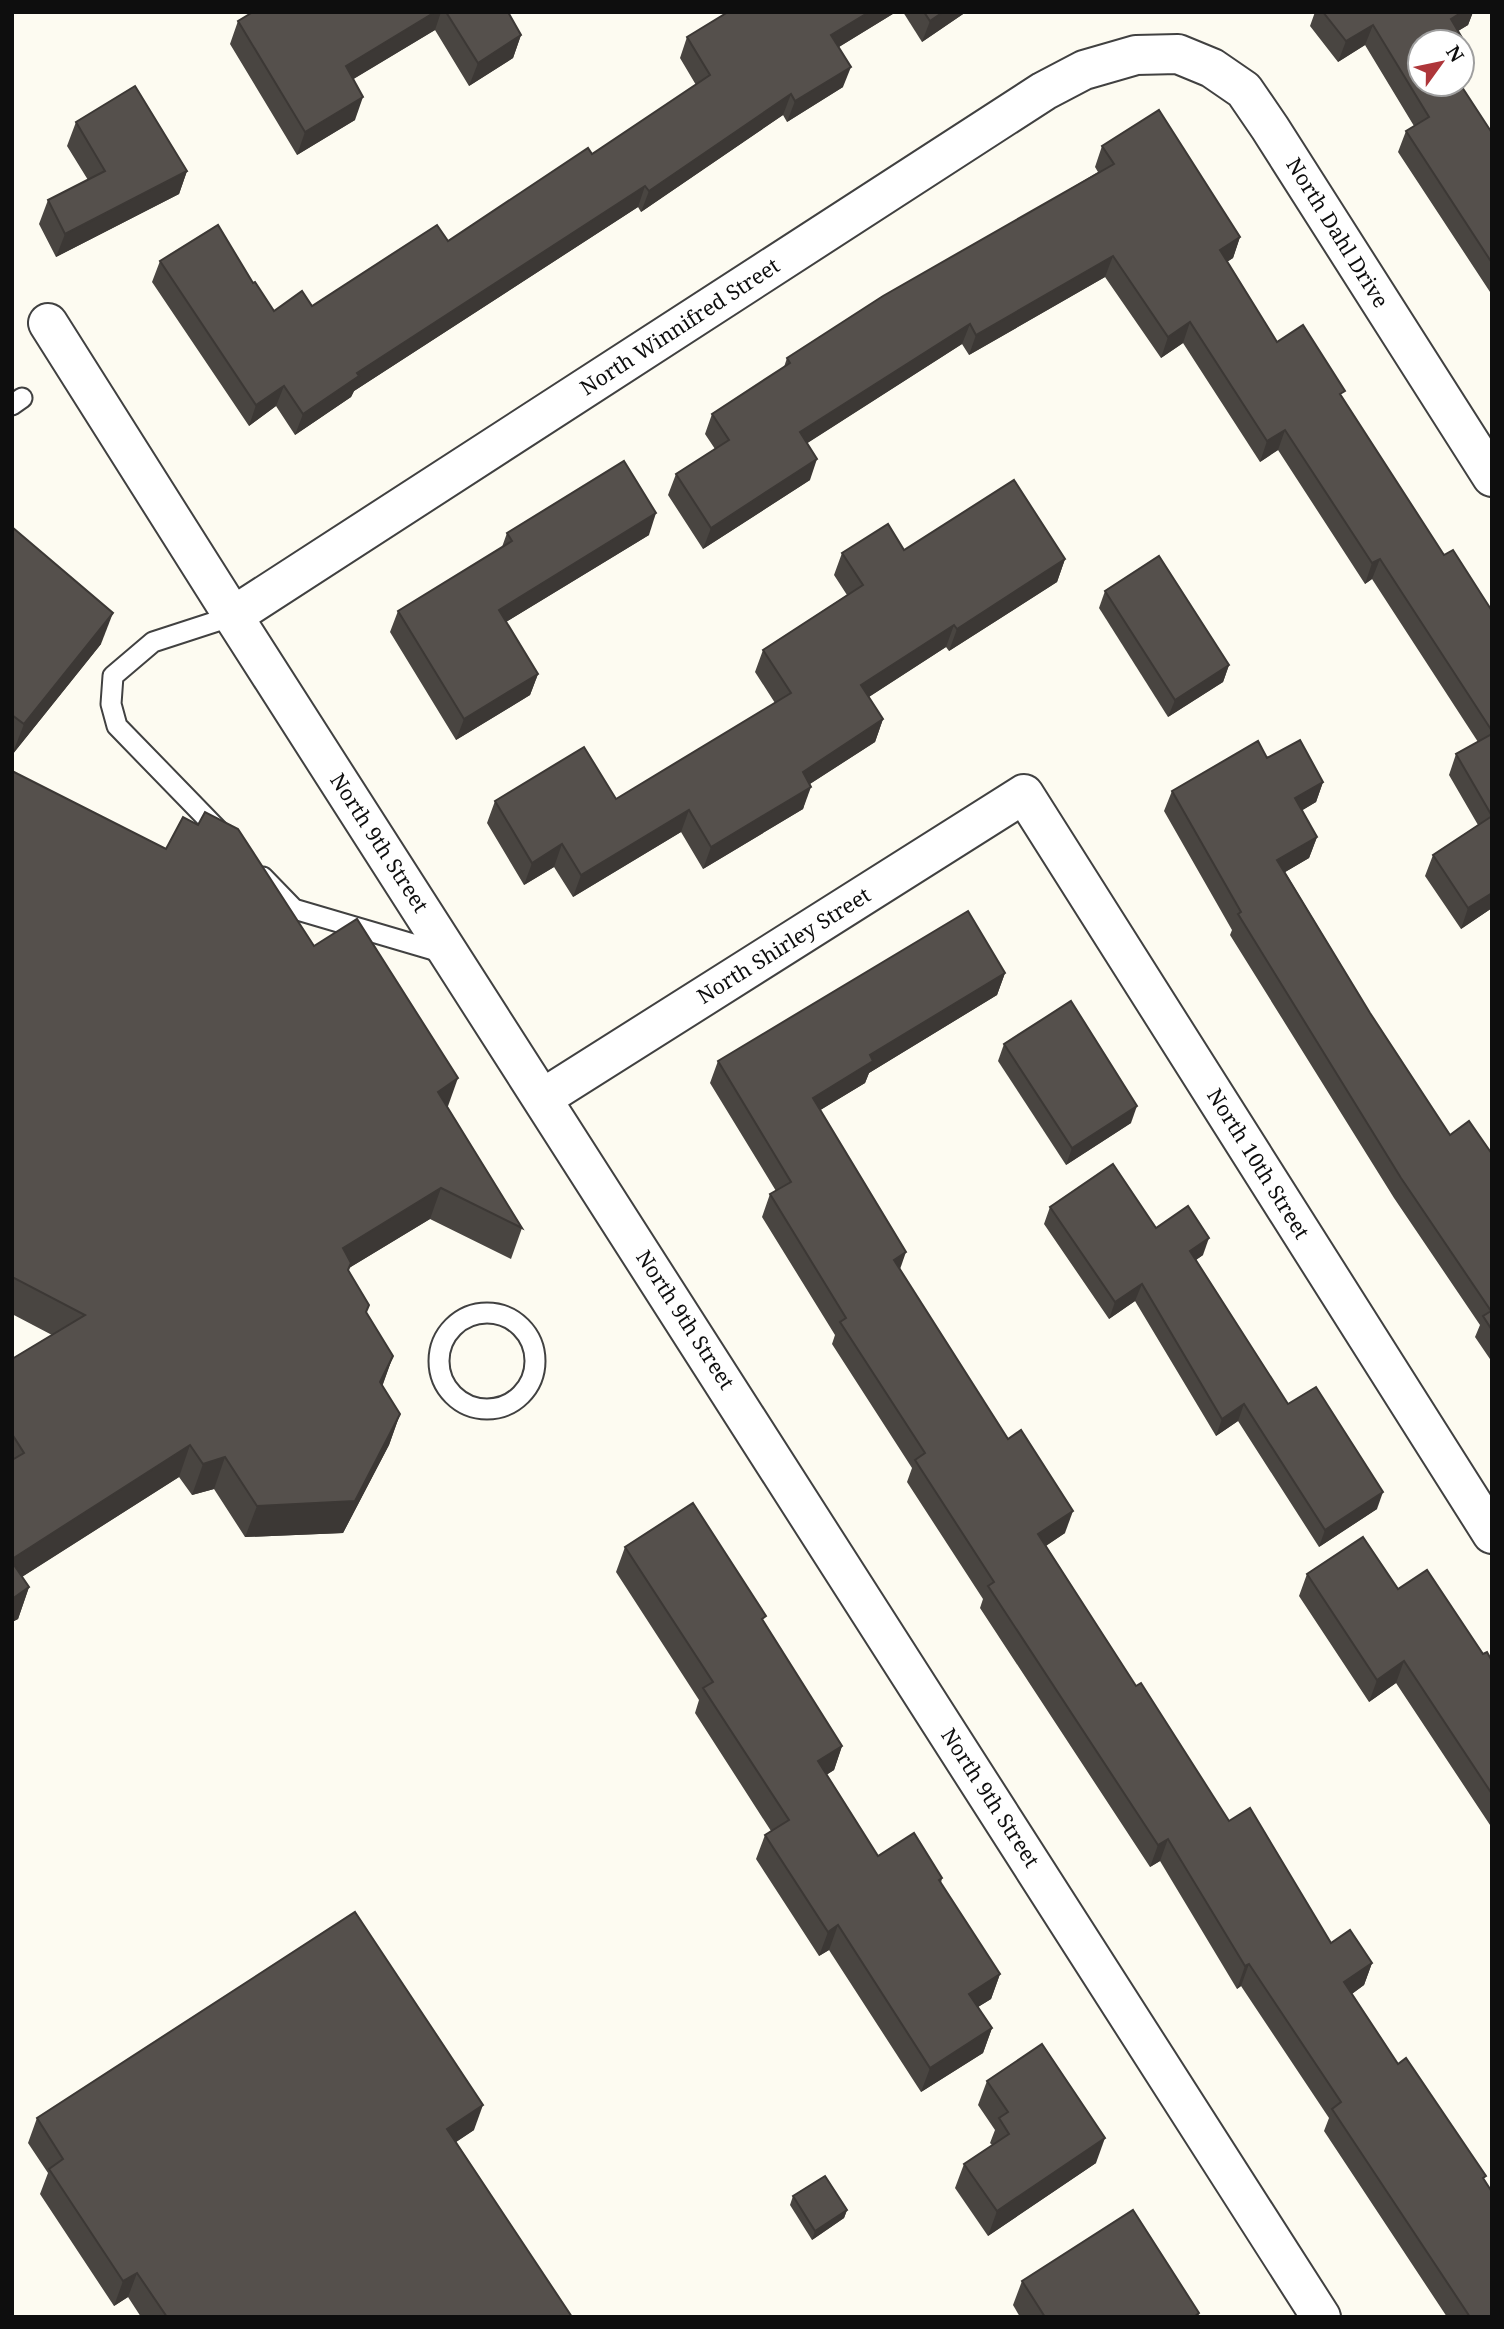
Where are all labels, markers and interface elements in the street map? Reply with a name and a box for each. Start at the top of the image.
north arrow [1406,28,1476,98]
text: N [1440,40,1470,67]
street label: North Dahl Drive [1280,152,1395,313]
street label: North Winnifred Street [574,251,785,401]
street label: North 9th Street [324,767,435,917]
street label: North Shirley Street [692,880,875,1010]
street label: North 10th Street [1201,1083,1316,1244]
street label: North 9th Street [630,1244,741,1394]
street label: North 9th Street [935,1722,1046,1872]

